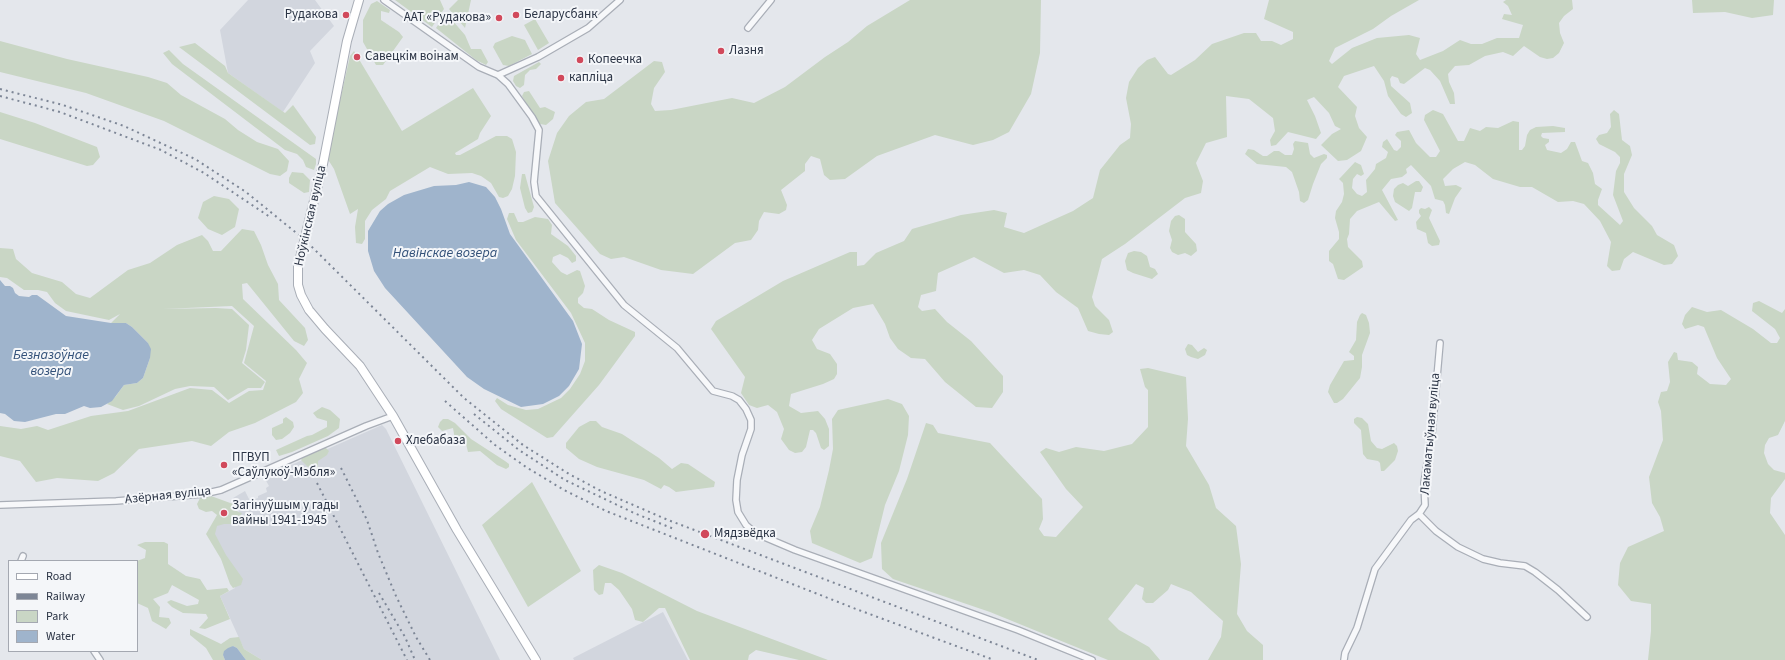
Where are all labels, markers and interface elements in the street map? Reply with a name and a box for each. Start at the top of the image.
place label: Рудакова [285,7,338,23]
place label: Беларусбанк [524,7,598,23]
marker: Рудакова [341,10,351,20]
place label: ААТ «Рудакова» [404,10,491,26]
marker: Беларусбанк [511,10,521,20]
marker: ААТ «Рудакова» [494,13,504,23]
place label: Лазня [729,43,764,59]
marker: Лазня [716,46,726,56]
place label: Савецкім воінам [365,49,459,65]
marker: Савецкім воінам [352,52,362,62]
place label: Копеечка [588,52,642,68]
marker: Копеечка [575,55,585,65]
place label: капліца [569,70,613,86]
marker: капліца [556,73,566,83]
street label: Ноўкінская вуліца [292,164,330,268]
water label: Навінскае возера [393,246,497,262]
water label: Безназоўнае возера [13,348,89,380]
street label: Лакаматыўная вуліца [1418,372,1444,496]
place label: Хлебабаза [406,433,465,449]
marker: Хлебабаза [393,436,403,446]
place label: ПГВУП «Саўлукоў-Мэбля» [232,450,335,481]
marker: ПГВУП «Саўлукоў-Мэбля» [219,460,229,470]
street label: Азёрная вуліца [124,484,212,508]
place label: Загінуўшым у гады вайны 1941-1945 [232,498,339,529]
marker: Загінуўшым у гады вайны 1941-1945 [219,508,229,518]
place label: Мядзвёдка [714,526,776,542]
marker: Мядзвёдка [699,528,711,540]
legend [8,560,138,652]
text: Road [46,568,72,585]
text: Railway [46,588,85,605]
text: Park [46,608,68,625]
text: Water [46,628,75,645]

